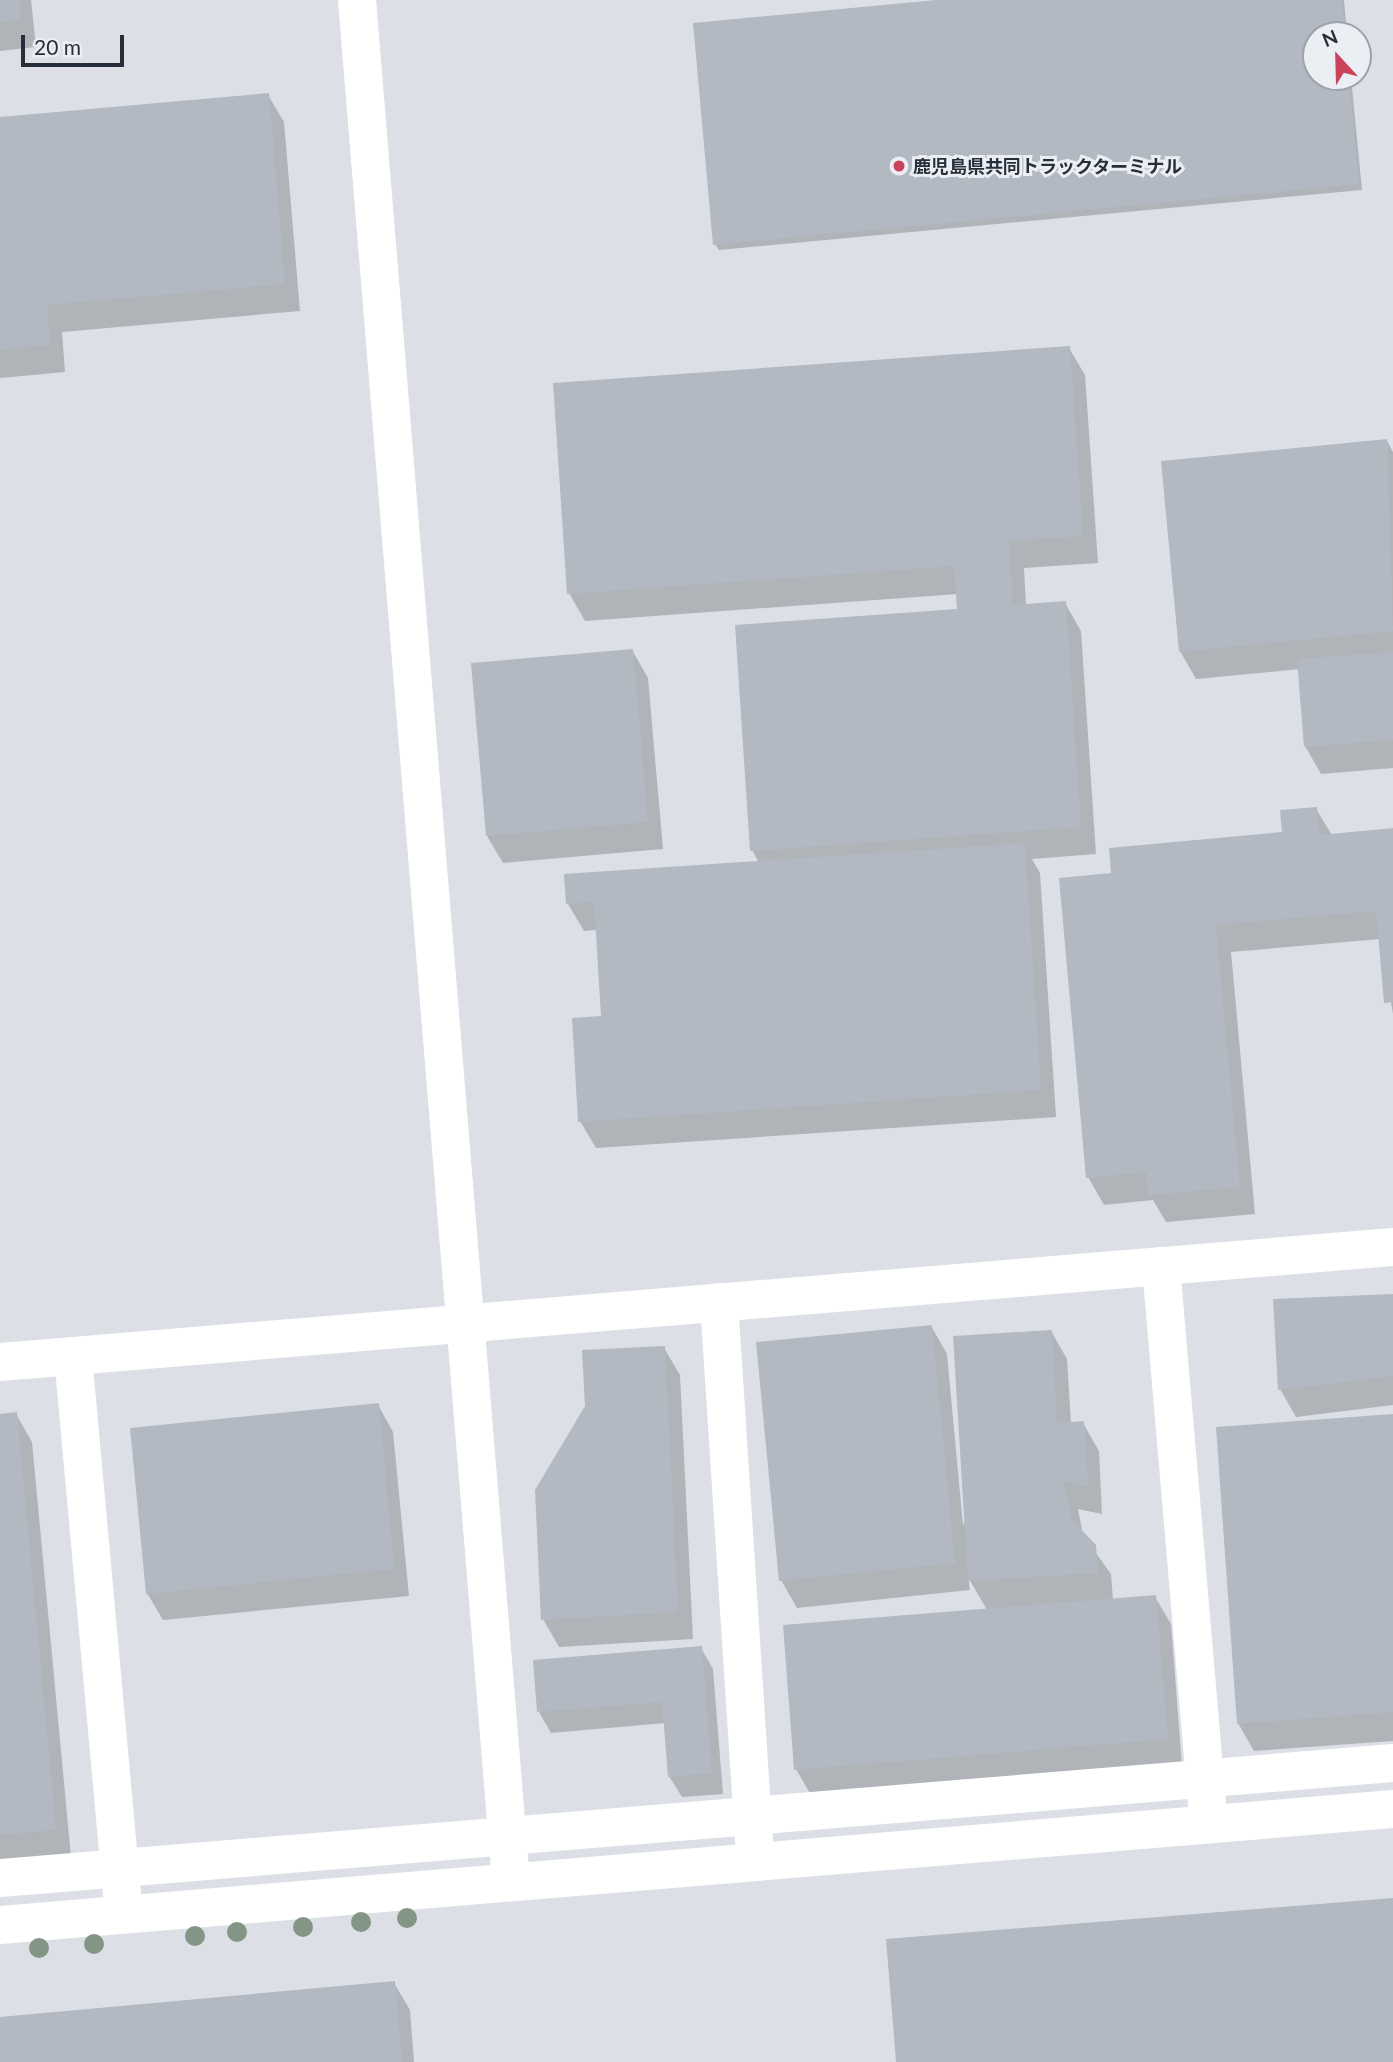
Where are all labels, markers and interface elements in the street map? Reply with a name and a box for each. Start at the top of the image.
scale bar [24,21,128,65]
north arrow [1302,21,1372,91]
text: N [1319,25,1341,51]
text: 20 m [34,34,81,59]
place label: 鹿児島県共同トラックターミナル [913,155,1183,177]
marker: 鹿児島県共同トラックターミナル [891,158,907,174]

